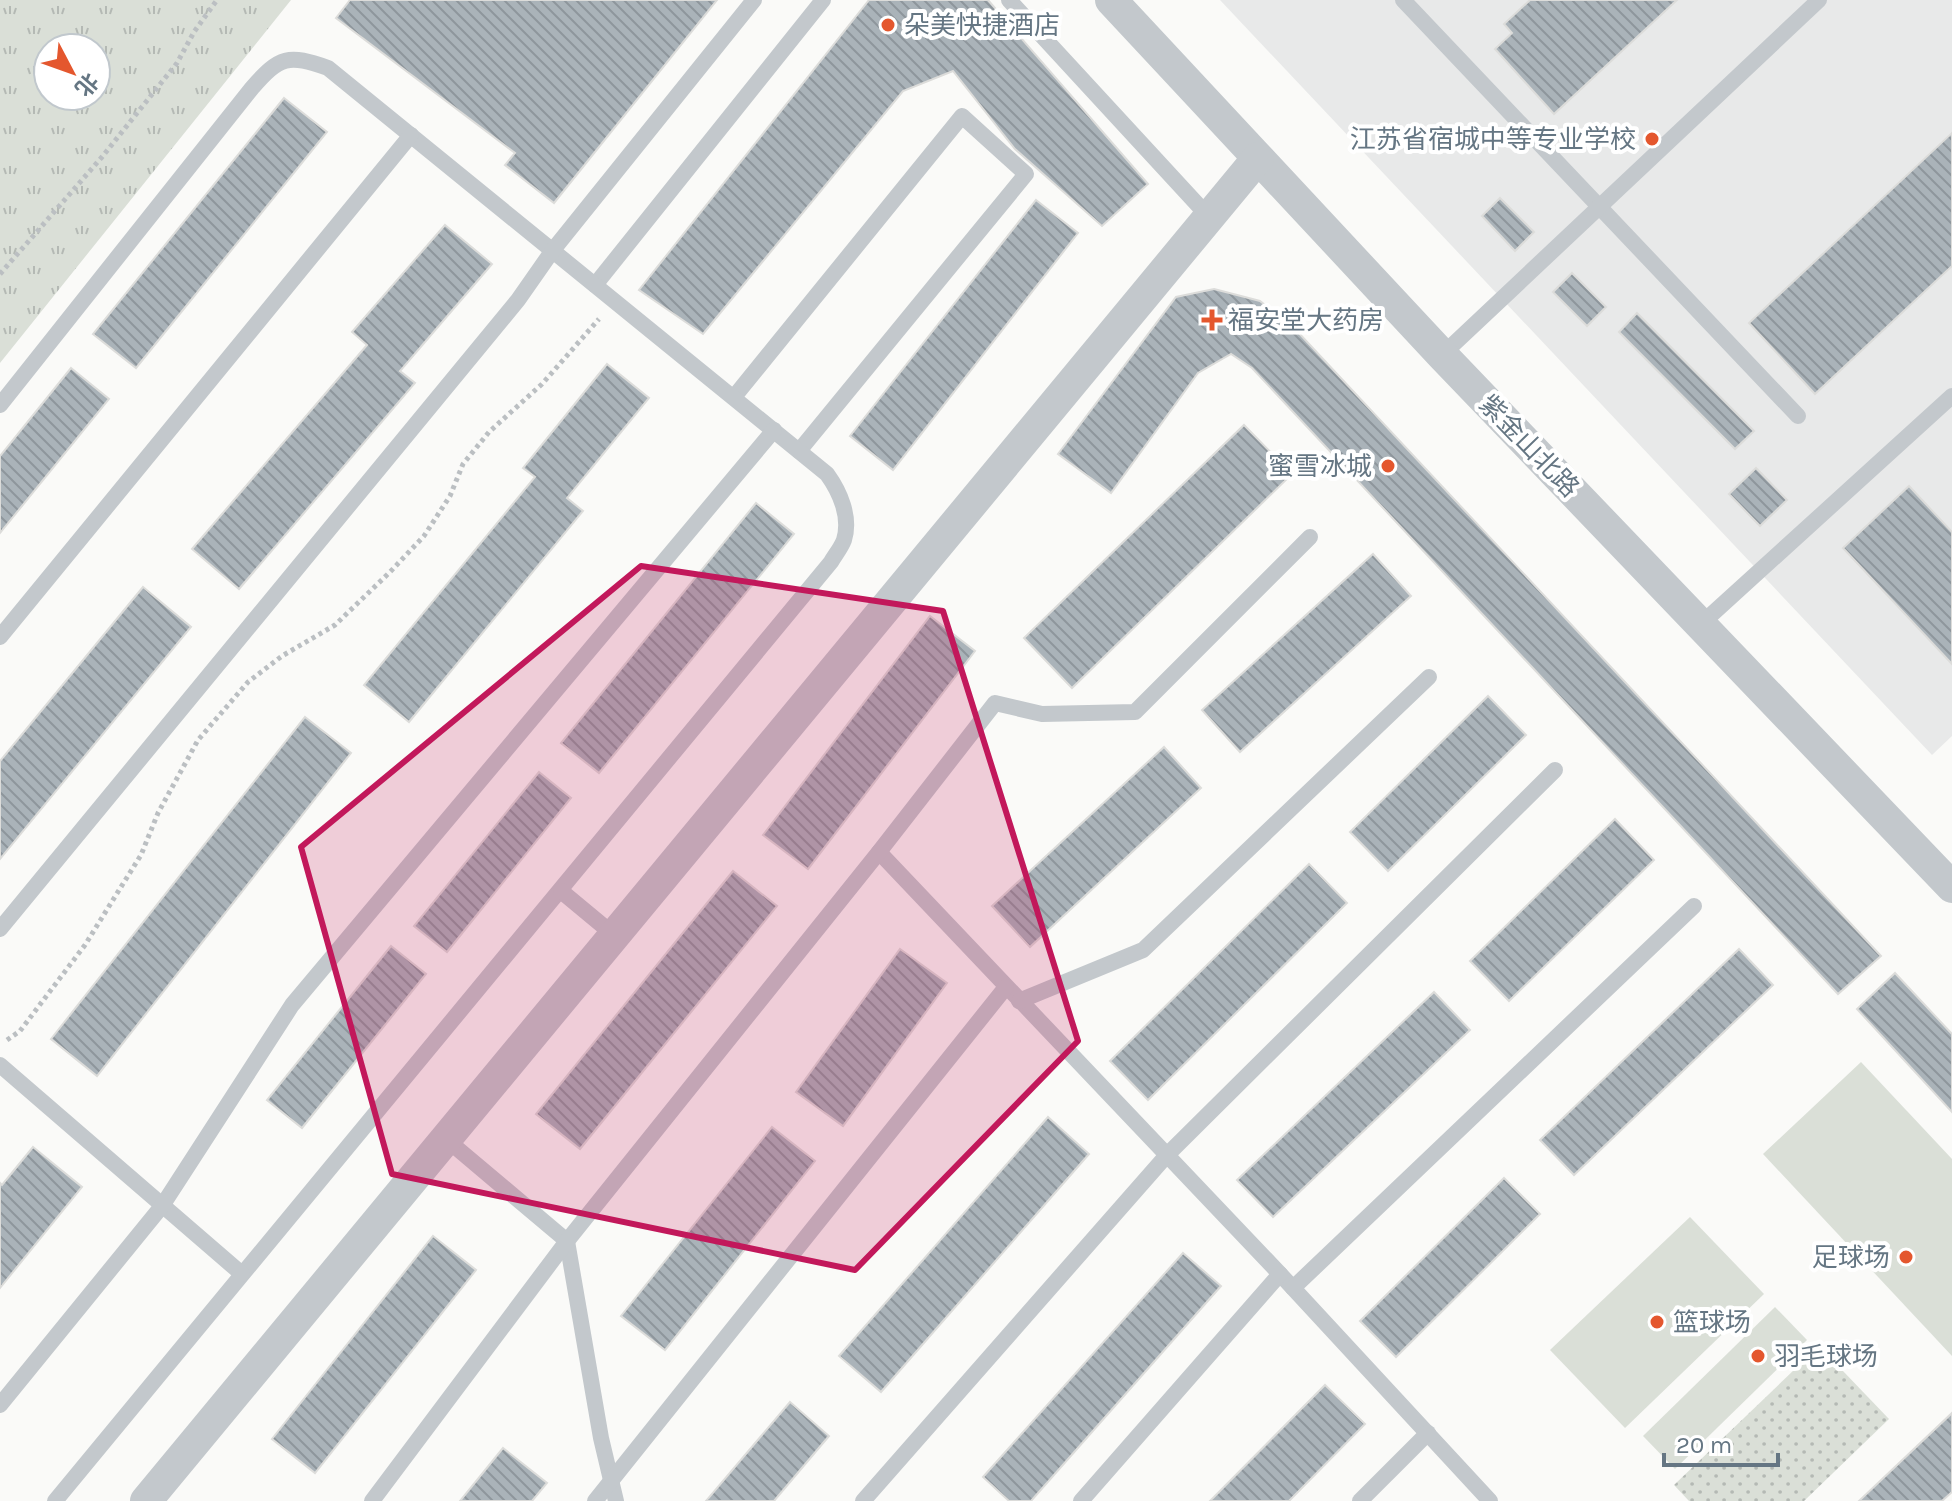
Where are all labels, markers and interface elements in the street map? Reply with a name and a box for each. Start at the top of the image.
place label: 朵美快捷酒店 [904,10,1060,41]
marker: 朵美快捷酒店 [879,16,897,34]
north arrow [32,32,112,112]
text: 北 [69,68,103,101]
place label: 江苏省宿城中等专业学校 [1350,124,1636,155]
marker: 江苏省宿城中等专业学校 [1643,130,1661,148]
place label: 福安堂大药房 [1228,305,1384,336]
marker: 福安堂大药房 [1203,311,1221,329]
street label: 紫金山北路 [1473,388,1585,504]
place label: 蜜雪冰城 [1268,451,1372,482]
marker: 蜜雪冰城 [1379,457,1397,475]
place label: 足球场 [1812,1242,1890,1273]
marker: 足球场 [1897,1248,1915,1266]
place label: 篮球场 [1673,1307,1751,1338]
marker: 篮球场 [1648,1313,1666,1331]
place label: 羽毛球场 [1774,1341,1878,1372]
marker: 羽毛球场 [1749,1347,1767,1365]
scale bar [1664,1417,1778,1467]
text: 20 m [1676,1431,1732,1459]

